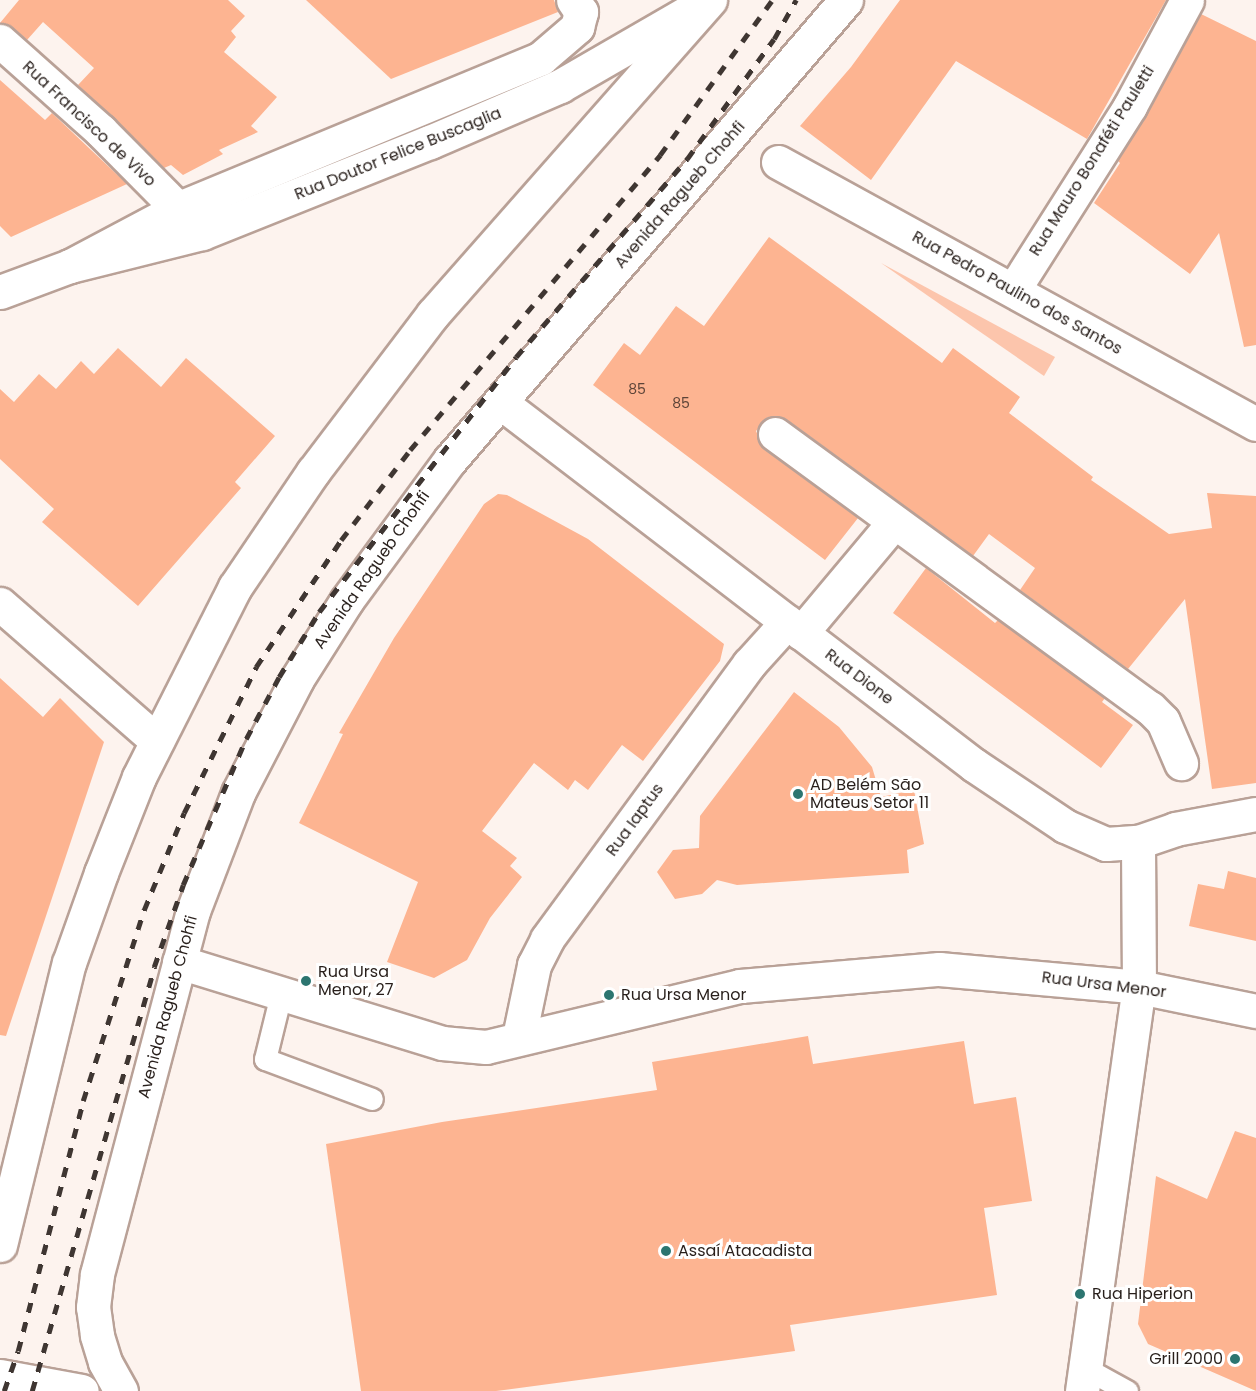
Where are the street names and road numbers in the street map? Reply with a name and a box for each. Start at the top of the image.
street label: Rua Francisco de Vivo [18,57,160,191]
street label: Rua Mauro Bonaféti Pauletti [1025,62,1159,260]
street label: Rua Doutor Felice Buscaglia [292,104,504,204]
street label: Avenida Ragueb Chohfi [611,118,749,272]
street label: Rua Pedro Paulino dos Santos [909,227,1125,359]
street label: Avenida Ragueb Chohfi [310,487,434,653]
street label: Rua Dione [821,645,897,709]
street label: Rua Iaptus [602,780,668,860]
street label: Avenida Ragueb Chohfi [134,913,202,1101]
street label: Rua Ursa Menor [1041,968,1167,1002]

